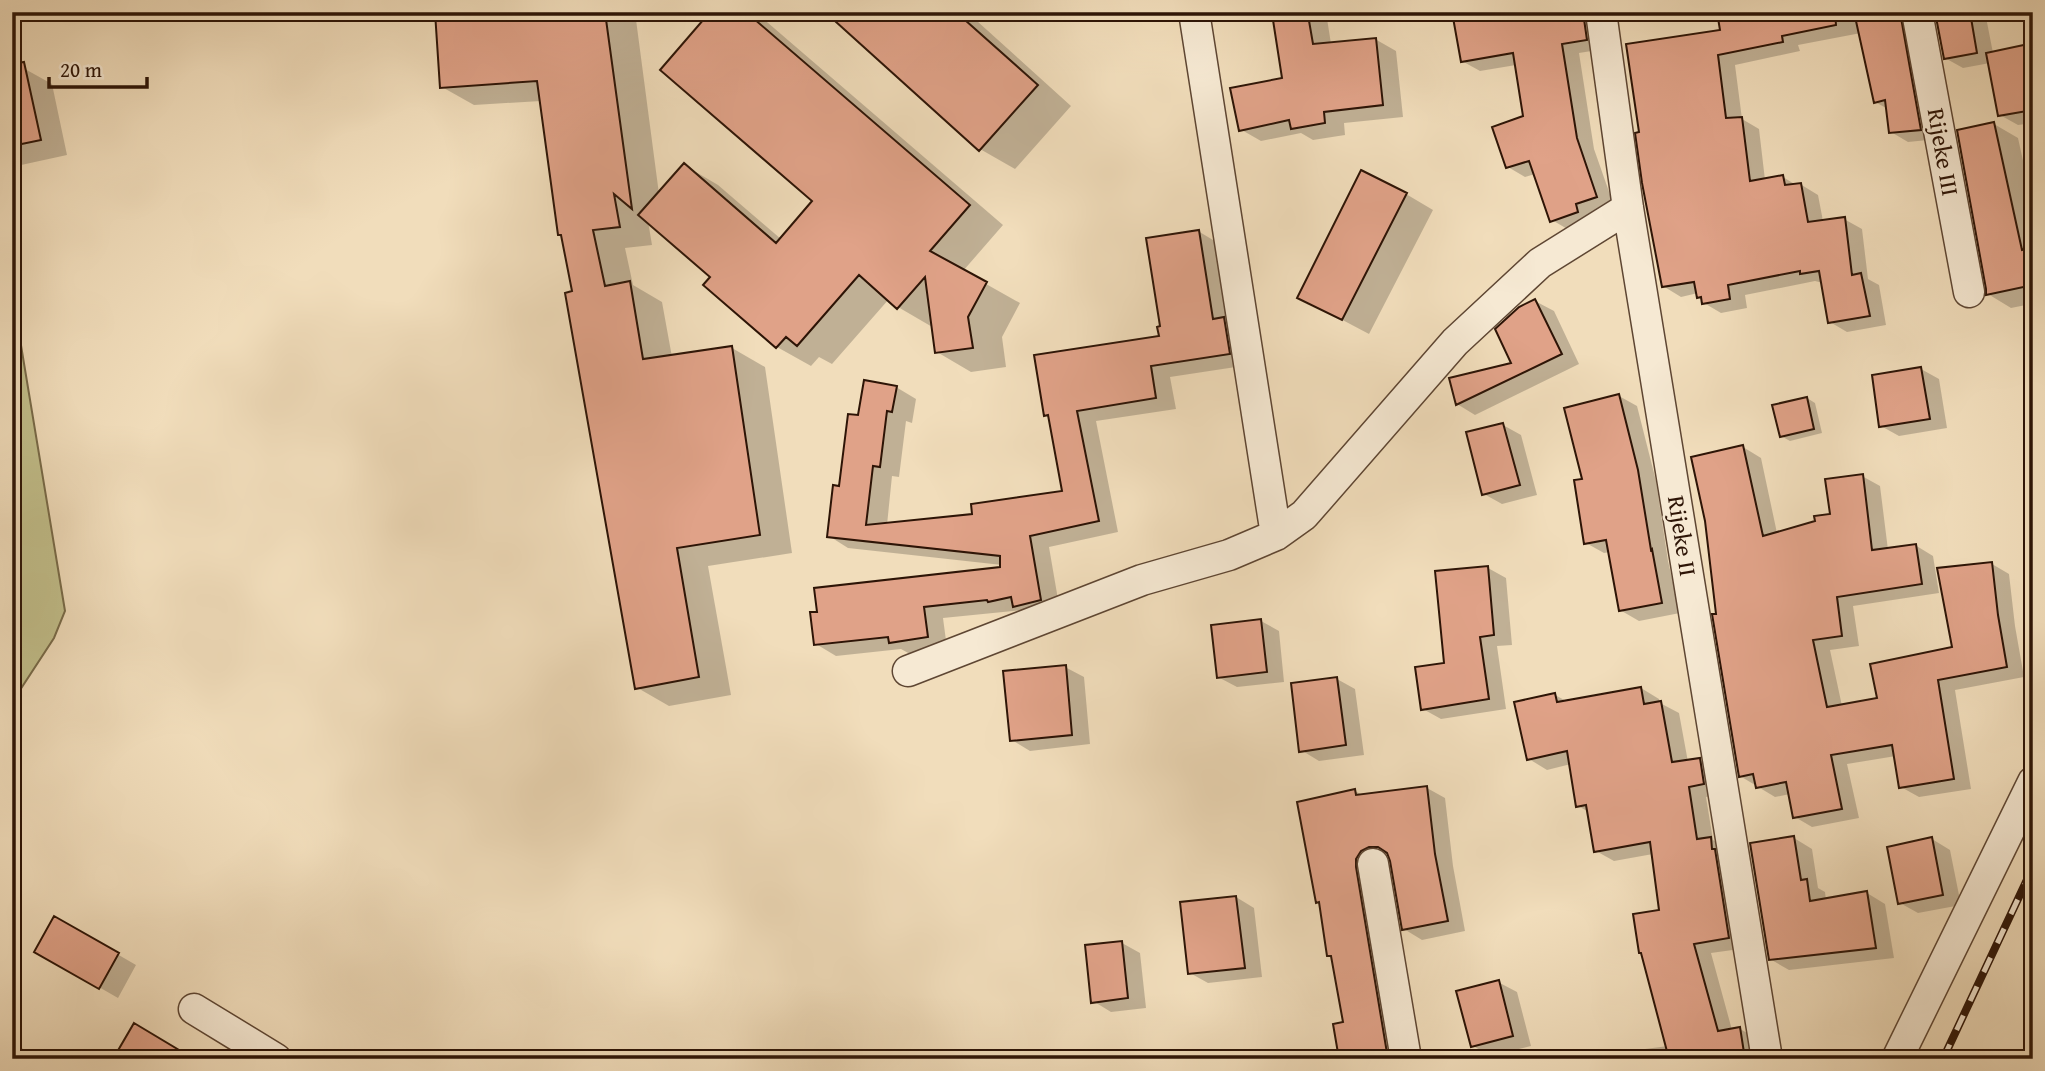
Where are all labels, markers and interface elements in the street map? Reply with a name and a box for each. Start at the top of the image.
scale bar [49,46,147,90]
text: 20 m [60,54,102,85]
street label: Rijeke III [1919,105,1968,199]
street label: Rijeke II [1659,493,1706,579]

